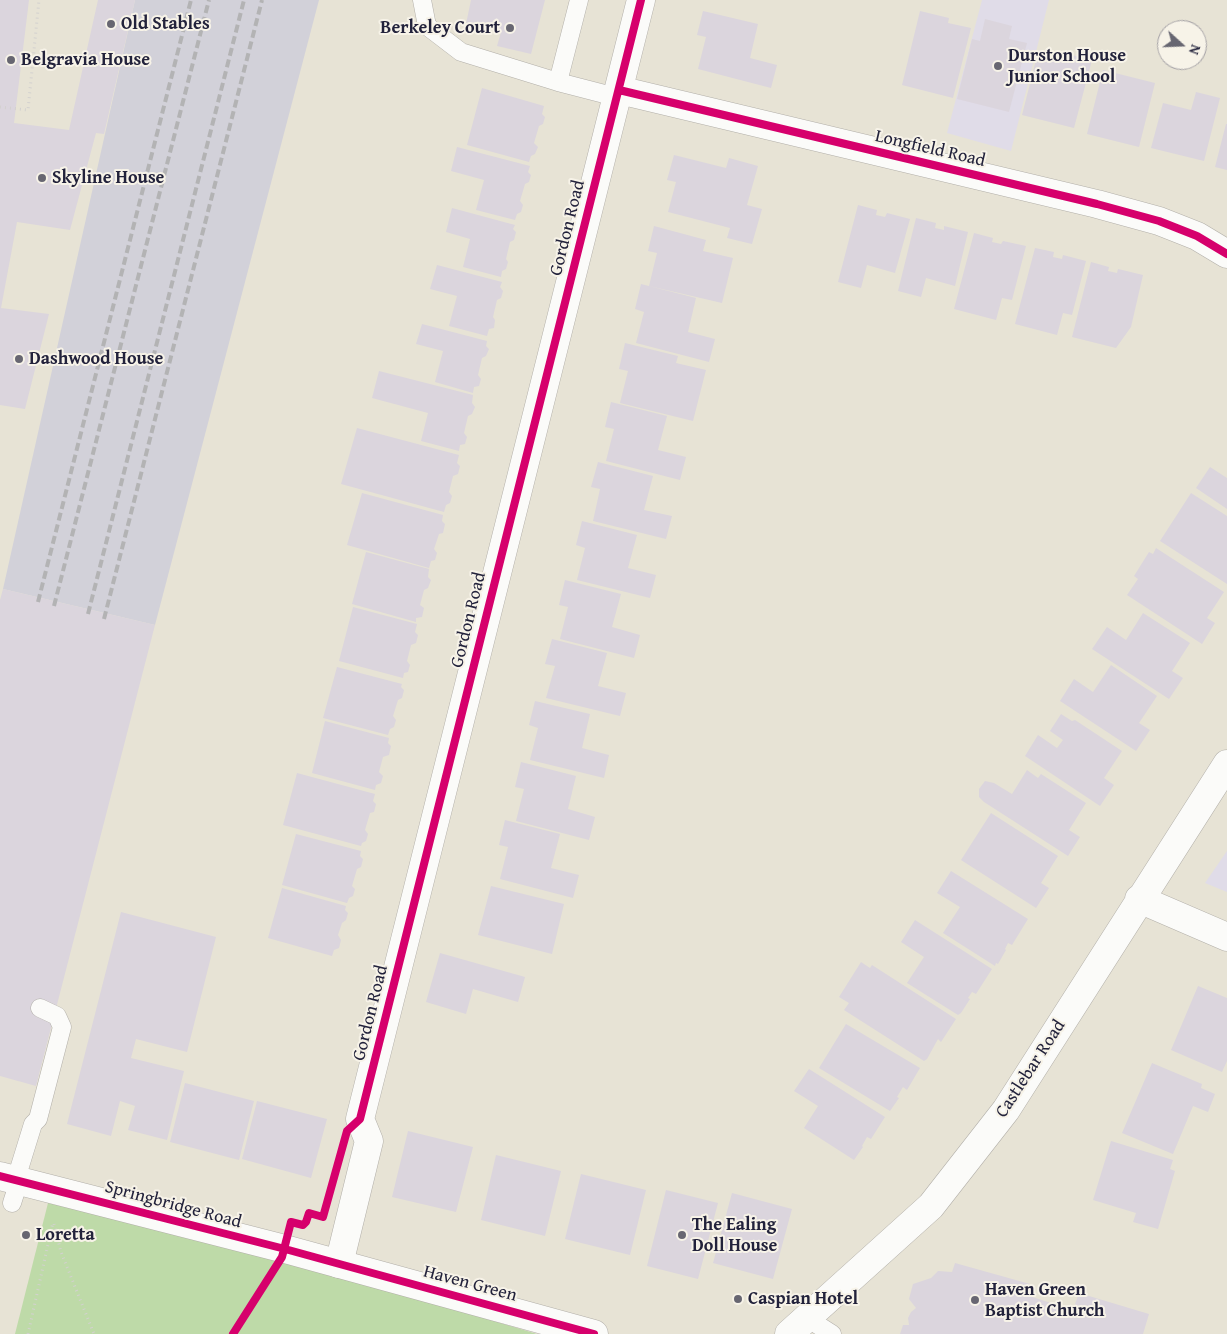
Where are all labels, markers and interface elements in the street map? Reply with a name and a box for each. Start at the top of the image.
place label: Old Stables [121,13,210,35]
place label: Berkeley Court [380,17,500,39]
marker: Old Stables [105,18,117,30]
north arrow [1157,20,1207,70]
marker: Berkeley Court [504,22,516,34]
text: N [1184,42,1206,58]
place label: Durston House Junior School [1008,45,1126,88]
place label: Belgravia House [21,49,150,71]
marker: Belgravia House [5,54,17,66]
marker: Durston House Junior School [992,60,1004,72]
street label: Longfield Road [873,126,987,172]
place label: Skyline House [52,167,164,189]
marker: Skyline House [36,172,48,184]
street label: Gordon Road [546,178,590,278]
place label: Dashwood House [29,348,163,370]
marker: Dashwood House [13,353,25,365]
street label: Gordon Road [447,570,491,670]
street label: Gordon Road [349,963,393,1063]
street label: Castlebar Road [991,1016,1071,1122]
street label: Springbridge Road [102,1176,244,1234]
place label: The Ealing Doll House [692,1214,777,1256]
place label: Loretta [36,1224,95,1246]
marker: Loretta [20,1229,32,1241]
marker: The Ealing Doll House [676,1229,688,1241]
street label: Haven Green [421,1261,519,1307]
place label: Haven Green Baptist Church [985,1279,1104,1322]
place label: Caspian Hotel [748,1288,858,1310]
marker: Caspian Hotel [732,1293,744,1305]
marker: Haven Green Baptist Church [969,1294,981,1306]

